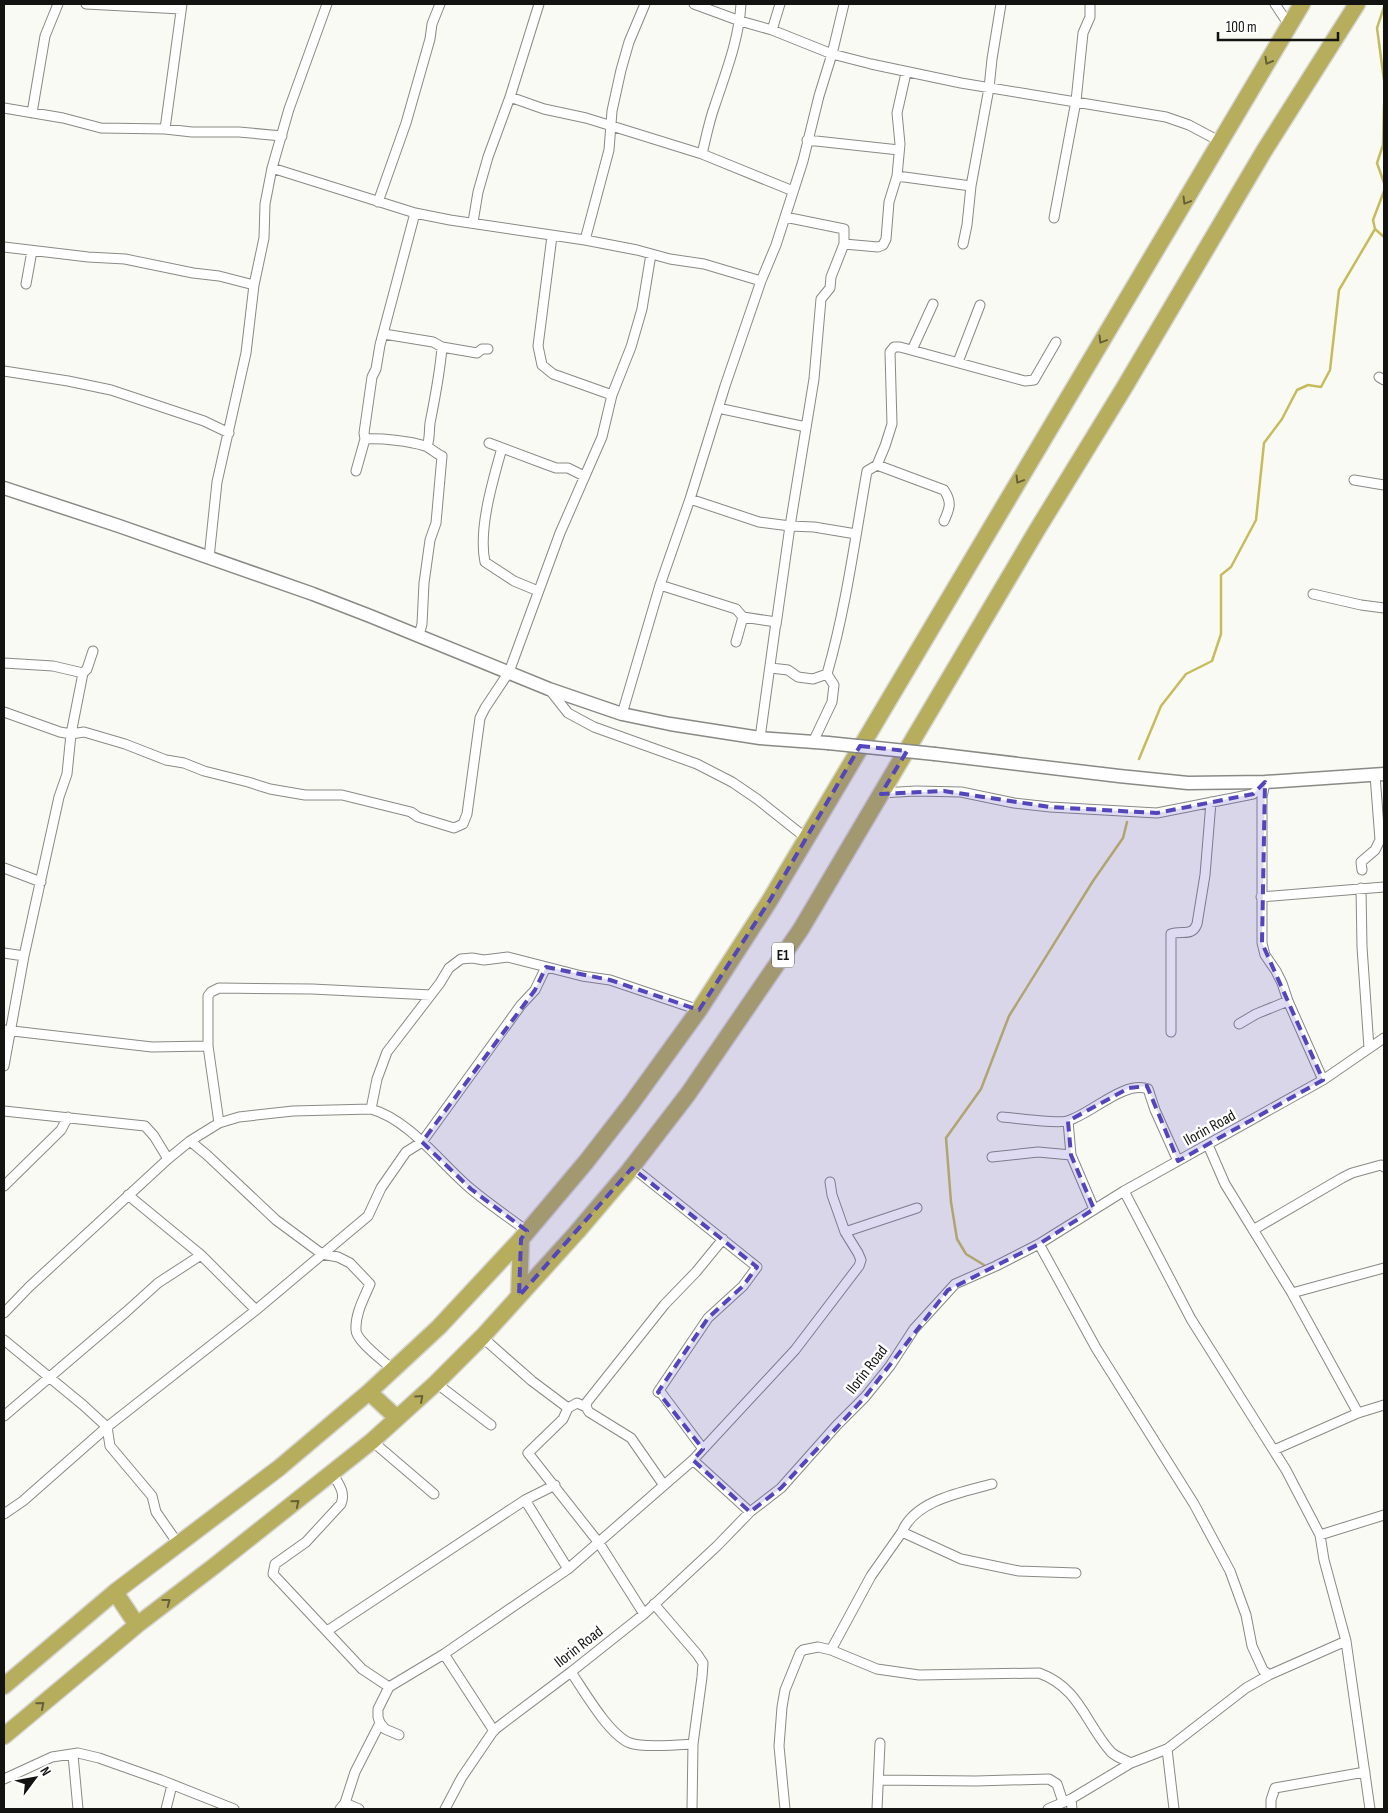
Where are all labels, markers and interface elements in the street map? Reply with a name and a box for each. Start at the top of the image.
scale bar [1218,10,1338,42]
text: 100 m [1226,18,1257,37]
one-way arrow [1265,55,1275,64]
one-way arrow [1182,195,1192,204]
one-way arrow [1099,335,1109,344]
one-way arrow [1016,474,1026,483]
road number: E1 [772,942,794,968]
street label: Ilorin Road [1180,1106,1239,1150]
street label: Ilorin Road [842,1342,892,1398]
one-way arrow [414,1395,423,1404]
one-way arrow [290,1499,299,1508]
one-way arrow [161,1599,171,1608]
street label: Ilorin Road [551,1622,607,1672]
one-way arrow [35,1702,44,1710]
north arrow [10,1753,60,1803]
text: N [36,1764,55,1779]

